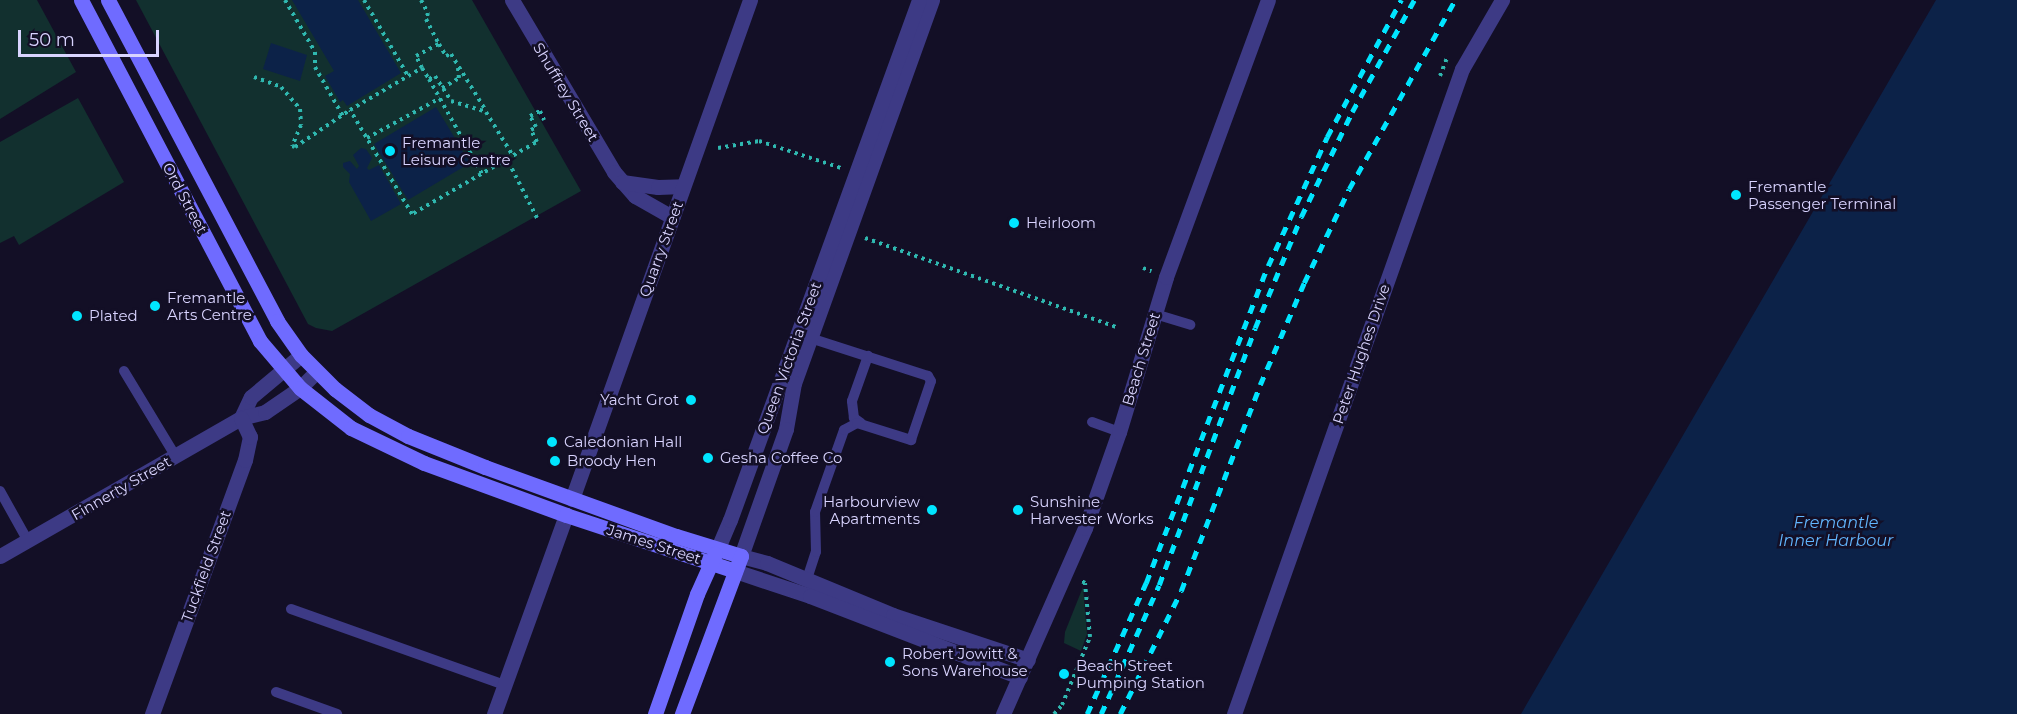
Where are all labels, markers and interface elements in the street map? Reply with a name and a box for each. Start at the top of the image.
scale bar [21,18,162,56]
text: 50 m [29,29,75,51]
street label: Shuffrey Street [529,39,603,145]
place label: Fremantle Leisure Centre [402,133,510,168]
marker: Fremantle Leisure Centre [383,144,397,158]
street label: Ord Street [159,159,211,237]
place label: Fremantle Passenger Terminal [1748,177,1896,212]
marker: Fremantle Passenger Terminal [1729,188,1743,202]
street label: Quarry Street [635,199,687,299]
place label: Heirloom [1026,214,1096,232]
marker: Heirloom [1007,216,1021,230]
street label: Queen Victoria Street [753,279,825,437]
street label: Peter Hughes Drive [1329,282,1393,426]
place label: Fremantle Arts Centre [167,288,252,323]
marker: Fremantle Arts Centre [148,299,162,313]
place label: Plated [89,307,138,325]
marker: Plated [70,309,84,323]
street label: Beach Street [1118,310,1164,408]
place label: Yacht Grot [600,391,679,409]
marker: Yacht Grot [684,393,698,407]
place label: Caledonian Hall [564,433,682,451]
marker: Caledonian Hall [545,435,559,449]
place label: Gesha Coffee Co [720,449,842,467]
marker: Gesha Coffee Co [701,451,715,465]
street label: Finnerty Street [68,452,174,524]
place label: Broody Hen [567,452,657,470]
marker: Broody Hen [548,454,562,468]
place label: Harbourview Apartments [823,492,920,527]
place label: Sunshine Harvester Works [1030,492,1154,527]
marker: Harbourview Apartments [925,503,939,517]
marker: Sunshine Harvester Works [1011,503,1025,517]
street label: Tuckfield Street [177,508,235,624]
water label: Fremantle Inner Harbour [1779,513,1893,551]
street label: James Street [605,520,703,568]
place label: Robert Jowitt & Sons Warehouse [902,644,1028,679]
marker: Robert Jowitt & Sons Warehouse [883,655,897,669]
place label: Beach Street Pumping Station [1076,656,1205,691]
marker: Beach Street Pumping Station [1057,667,1071,681]

